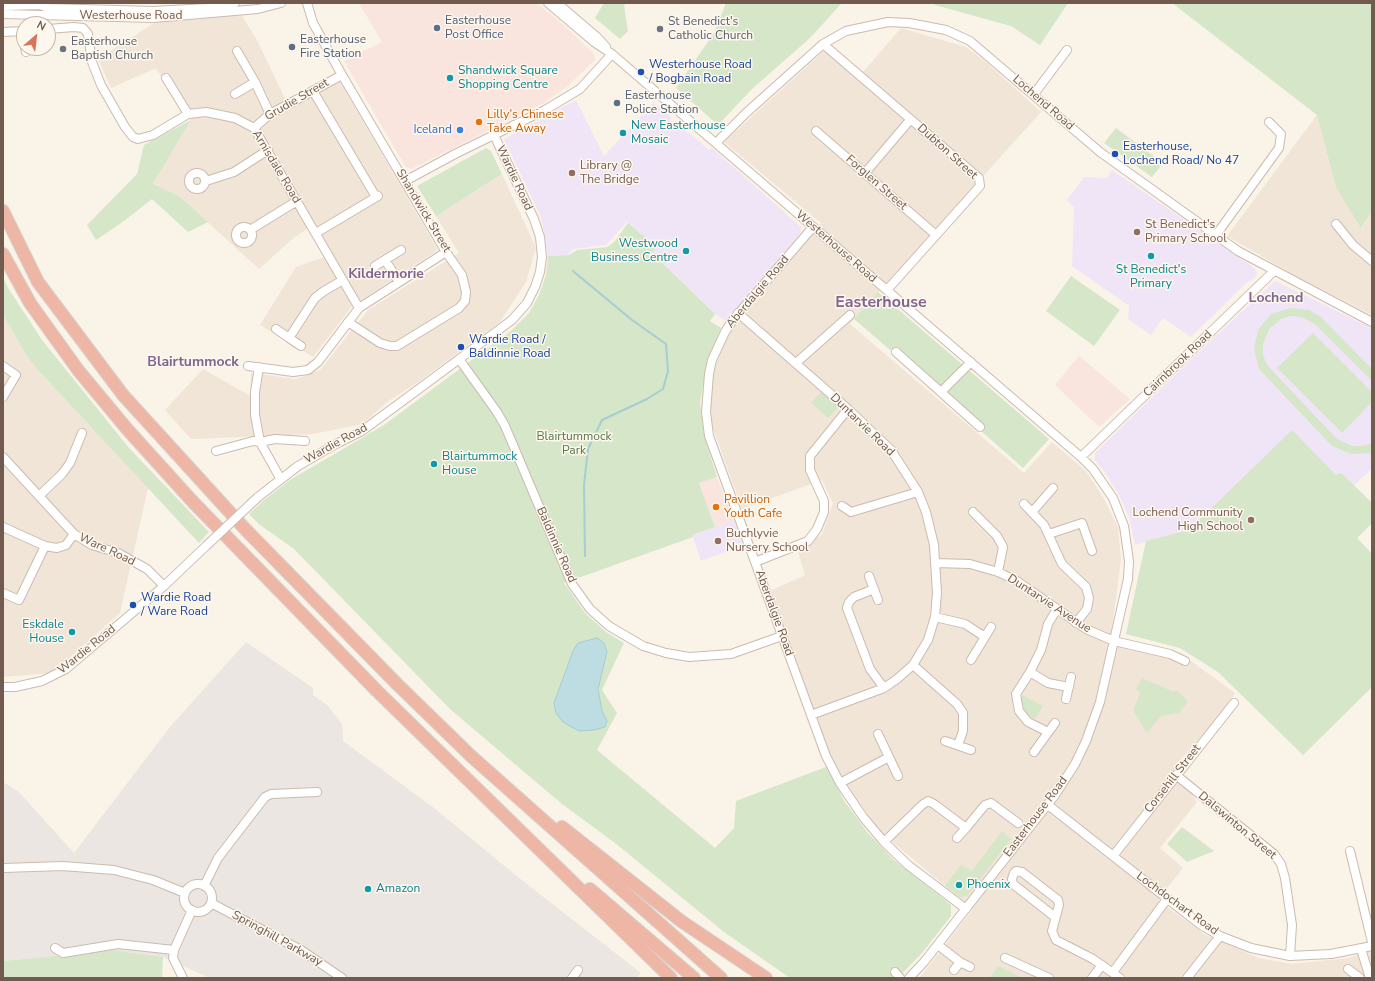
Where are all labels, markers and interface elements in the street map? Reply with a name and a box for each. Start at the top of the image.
street label: Westerhouse Road [80,9,182,23]
place label: Easterhouse Post Office [445,14,511,42]
place label: St Benedict's Catholic Church [668,15,753,43]
north arrow [16,16,56,56]
text: N [34,17,49,34]
marker: Easterhouse Post Office [432,23,442,33]
marker: St Benedict's Catholic Church [655,24,665,34]
place label: Easterhouse Fire Station [300,33,366,61]
place label: Easterhouse Baptish Church [71,35,153,63]
marker: Easterhouse Fire Station [287,42,297,52]
marker: Easterhouse Baptish Church [58,44,68,54]
place label: Westerhouse Road / Bogbain Road [649,58,752,86]
place label: Shandwick Square Shopping Centre [458,64,558,92]
marker: Westerhouse Road / Bogbain Road [636,67,646,77]
street label: Lochend Road [1009,72,1077,134]
marker: Shandwick Square Shopping Centre [445,73,455,83]
street label: Grudie Street [262,76,332,124]
place label: Easterhouse Police Station [625,89,699,117]
marker: Easterhouse Police Station [612,98,622,108]
place label: Lilly's Chinese Take Away [487,108,564,136]
marker: Lilly's Chinese Take Away [474,117,484,127]
place label: New Easterhouse Mosaic [631,119,726,147]
street label: Dubton Street [914,121,980,183]
place label: Iceland [413,123,452,137]
marker: Iceland [455,125,465,135]
street label: Arnisdale Road [249,128,303,206]
marker: New Easterhouse Mosaic [618,128,628,138]
place label: Easterhouse, Lochend Road/ No 47 [1123,140,1239,168]
street label: Wardie Road [493,143,535,213]
marker: Easterhouse, Lochend Road/ No 47 [1110,149,1120,159]
street label: Forglen Street [842,152,910,214]
place label: Library @ The Bridge [580,159,639,187]
street label: Shandwick Street [392,167,454,255]
marker: Library @ The Bridge [567,168,577,178]
street label: Westerhouse Road [792,208,880,286]
place label: St Benedict's Primary School [1145,218,1227,246]
marker: St Benedict's Primary School [1132,227,1142,237]
place label: Westwood Business Centre [591,237,678,265]
marker: Westwood Business Centre [681,246,691,256]
marker: St Benedict's Primary [1146,251,1156,261]
street label: Aberdalgie Road [723,253,793,331]
place label: St Benedict's Primary [1116,263,1186,291]
district label: Kildermorie [348,267,424,283]
district label: Lochend [1249,291,1303,307]
district label: Easterhouse [835,293,927,313]
street label: Cairnbrook Road [1141,328,1215,400]
place label: Wardie Road / Baldinnie Road [469,333,551,361]
marker: Wardie Road / Baldinnie Road [456,342,466,352]
district label: Blairtummock [147,355,239,371]
street label: Duntarvie Road [827,391,897,459]
street label: Wardie Road [302,421,370,467]
park label: Blairtummock Park [536,430,612,458]
place label: Blairtummock House [442,450,517,478]
marker: Blairtummock House [429,459,439,469]
place label: Pavillion Youth Cafe [724,493,782,521]
marker: Pavillion Youth Cafe [711,502,721,512]
street label: Baldinnie Road [533,505,579,585]
place label: Lochend Community High School [1133,506,1243,534]
marker: Lochend Community High School [1246,515,1256,525]
place label: Buchlyvie Nursery School [726,527,809,555]
street label: Ware Road [77,531,137,569]
marker: Buchlyvie Nursery School [713,536,723,546]
street label: Aberdalgie Road [752,568,796,658]
street label: Duntarvie Avenue [1004,572,1094,636]
place label: Wardie Road / Ware Road [141,591,211,619]
marker: Wardie Road / Ware Road [128,600,138,610]
place label: Eskdale House [22,618,64,646]
street label: Wardie Road [55,622,119,678]
marker: Eskdale House [67,627,77,637]
street label: Corsehill Street [1142,742,1204,816]
street label: Easterhouse Road [1001,774,1071,860]
street label: Dalswinton Street [1195,789,1279,863]
street label: Lochdochart Road [1133,869,1221,939]
place label: Phoenix [967,878,1010,892]
marker: Phoenix [954,880,964,890]
place label: Amazon [376,882,420,896]
marker: Amazon [363,884,373,894]
street label: Springhill Parkway [229,908,325,970]

